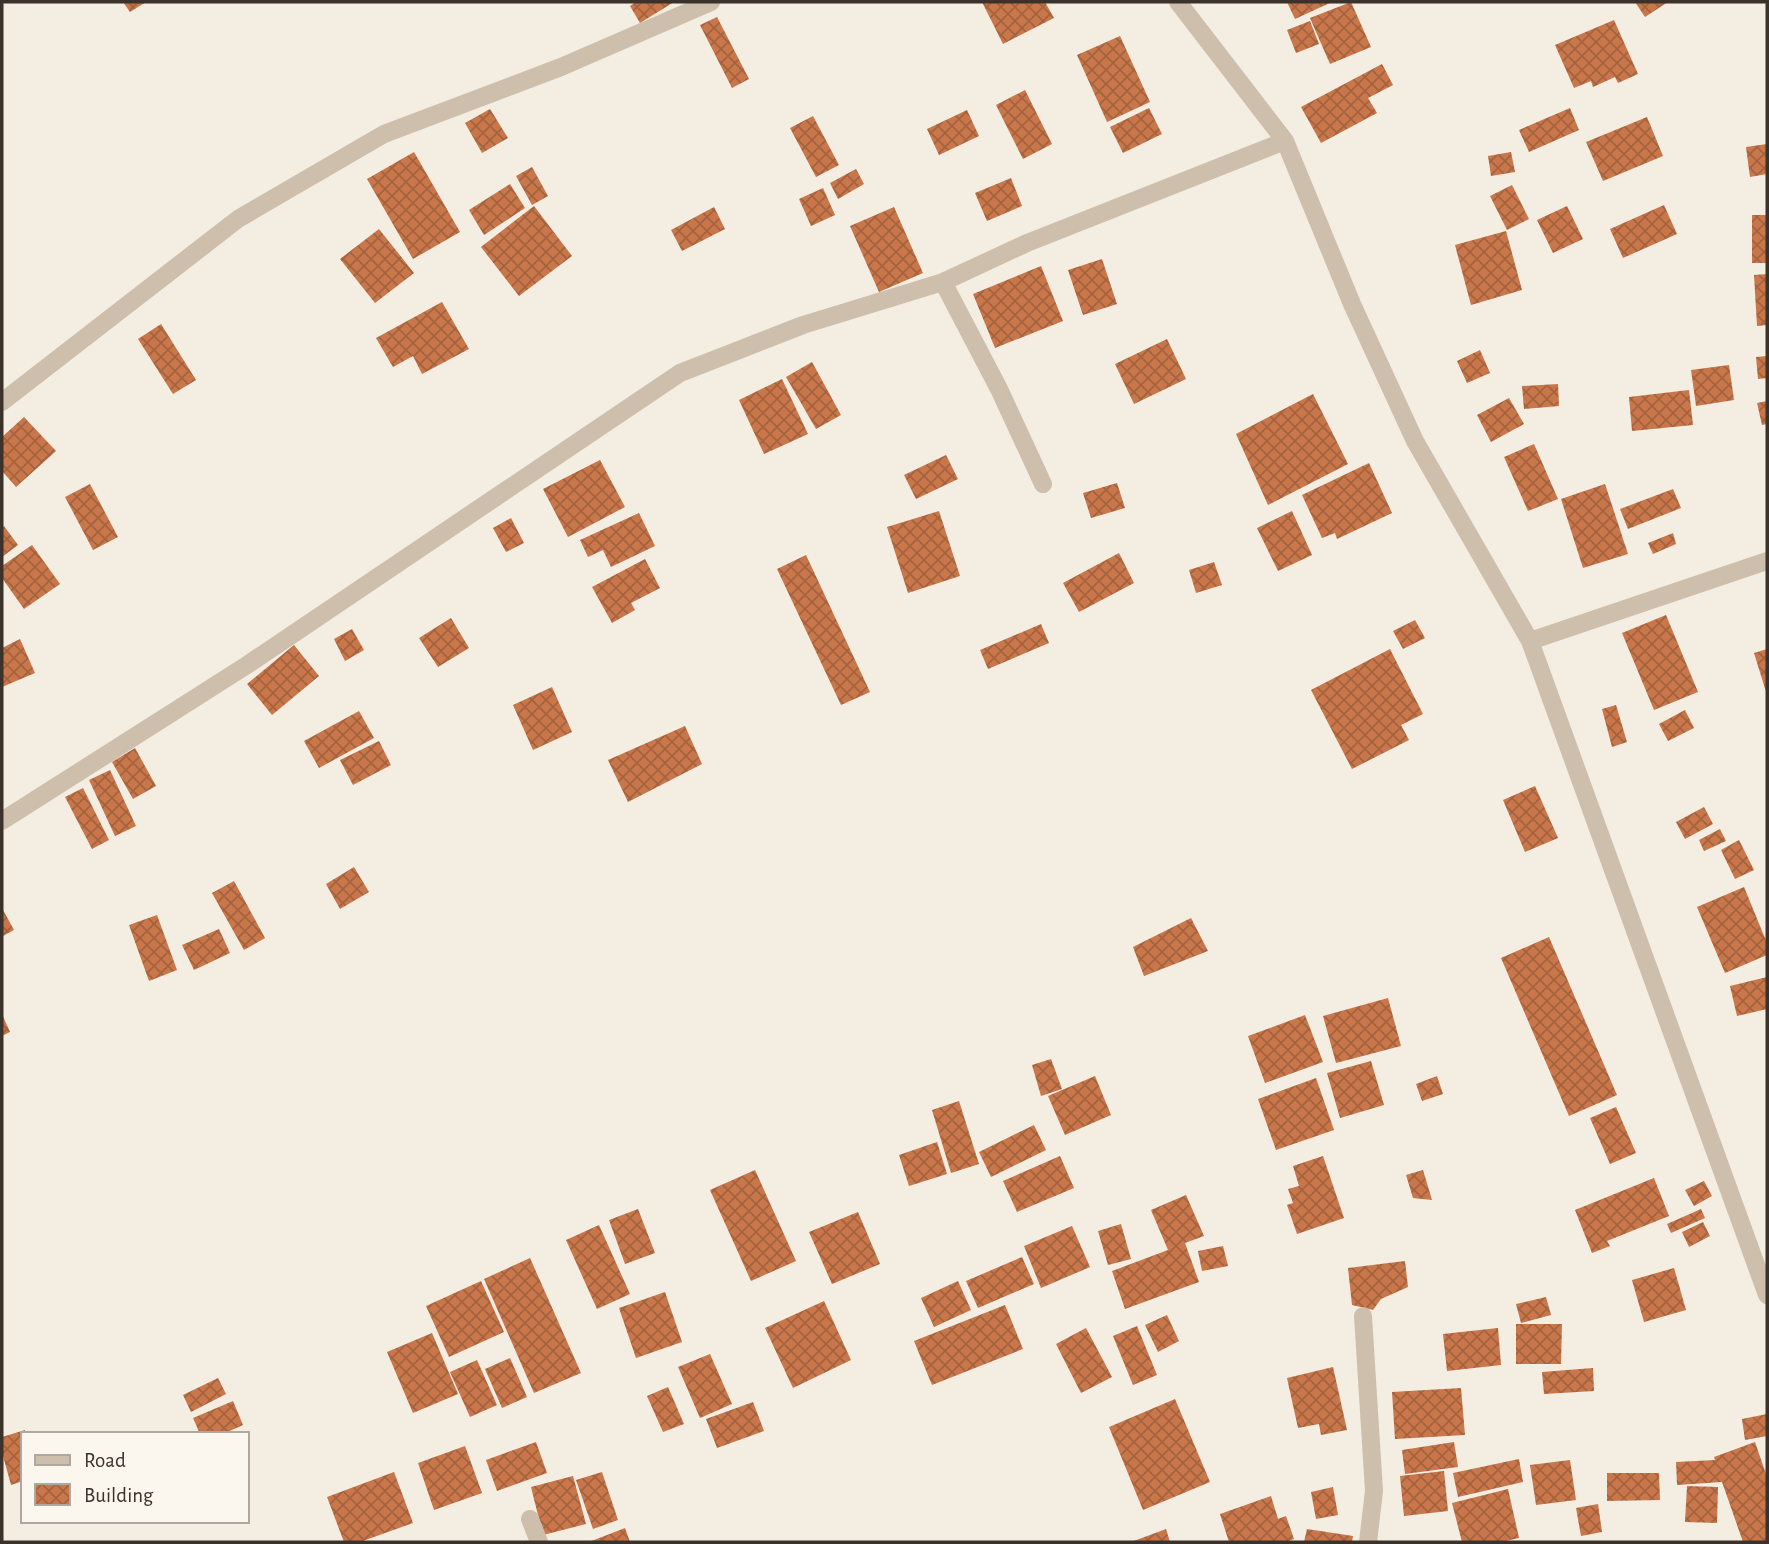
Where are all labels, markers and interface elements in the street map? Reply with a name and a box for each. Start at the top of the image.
legend [21,1432,248,1523]
text: Road [84,1450,126,1471]
text: Building [84,1485,154,1506]

